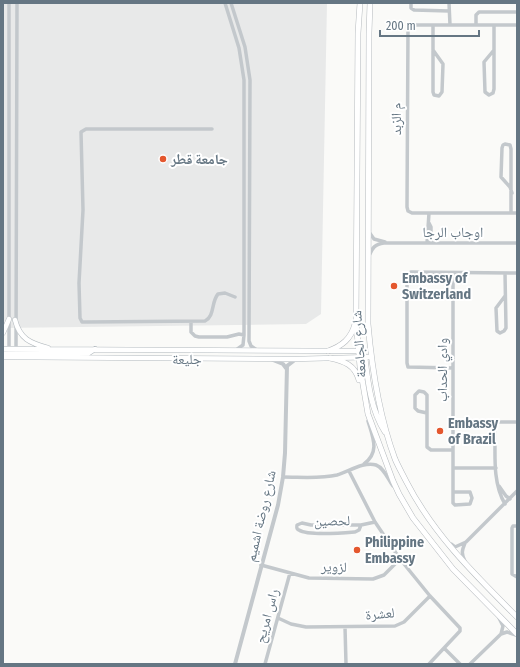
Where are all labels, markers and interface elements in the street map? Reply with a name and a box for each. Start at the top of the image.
scale bar [380,12,479,38]
text: 200 m [386,19,416,33]
street label: م الزبد [388,103,406,135]
place label: جامعة قطر [170,151,228,168]
marker: جامعة قطر [158,154,168,164]
street label: اوجاب الرجا [423,224,483,241]
place label: Embassy of Switzerland [402,270,471,303]
marker: Embassy of Switzerland [389,281,399,291]
street label: شارع الجامعة [348,310,371,378]
street label: وادي الحداب [434,338,453,402]
street label: جليعة [172,351,202,368]
place label: Embassy of Brazil [448,415,499,448]
marker: Embassy of Brazil [435,426,445,436]
street label: شارع روضة اشميم [242,469,281,564]
street label: لحصين [314,512,350,530]
place label: Philippine Embassy [365,534,424,567]
marker: Philippine Embassy [352,545,362,555]
street label: لزوير [320,558,347,576]
street label: راس امريح [252,587,283,645]
street label: لعشرة [365,604,395,624]

